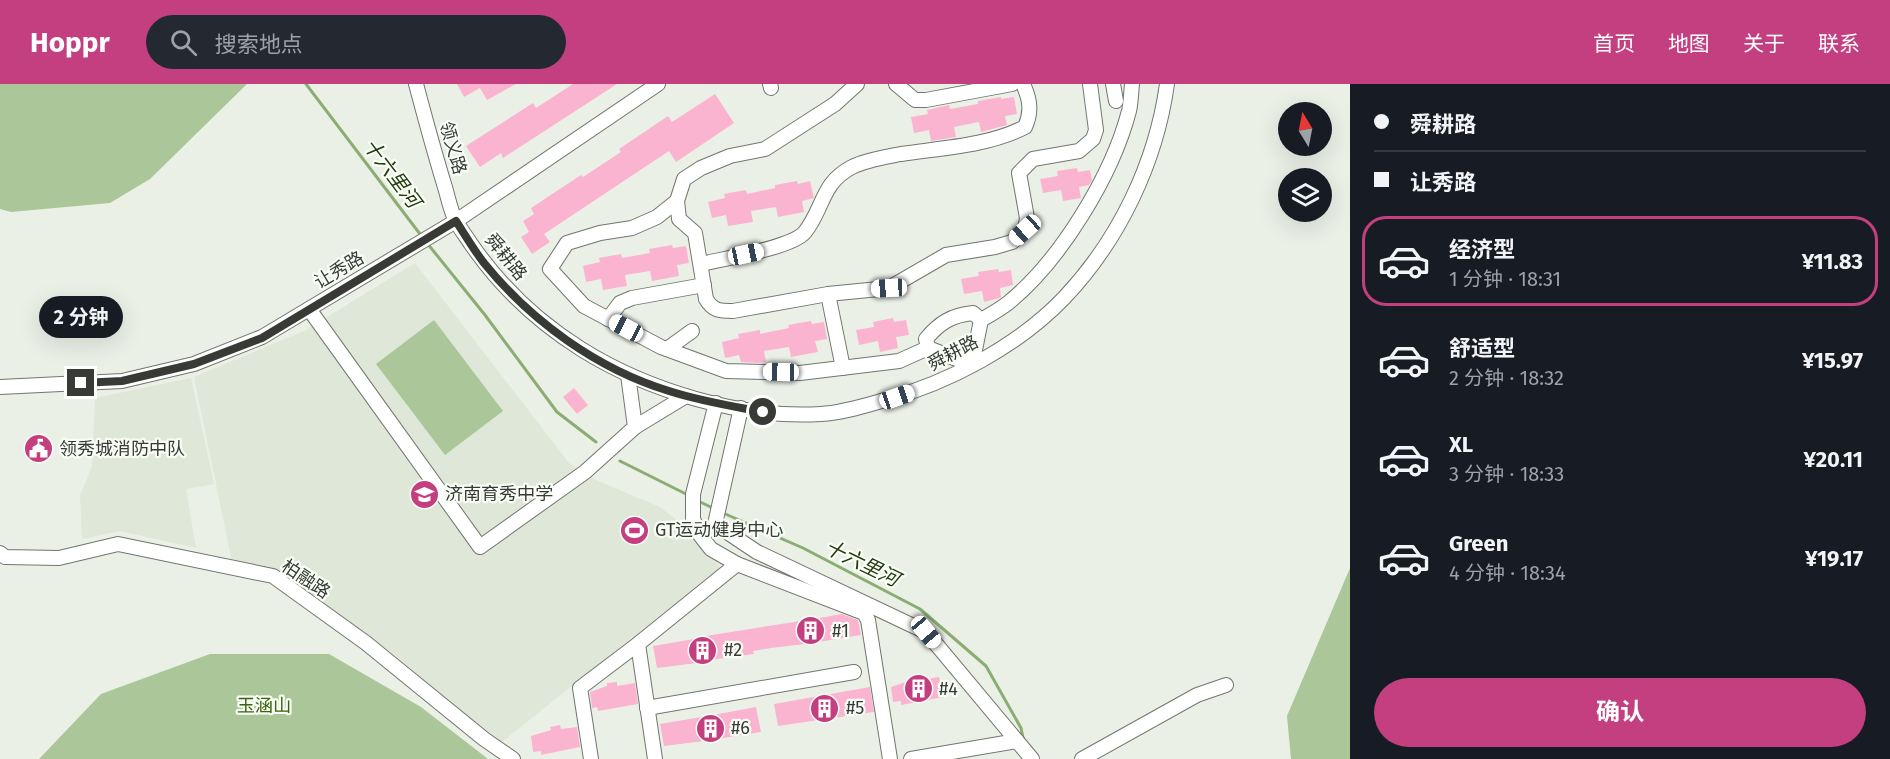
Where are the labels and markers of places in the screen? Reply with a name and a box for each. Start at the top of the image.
public building icon: 领秀城消防中队 [22,433,54,465]
place label: 领秀城消防中队 [59,438,185,460]
school or university icon: 济南育秀中学 [408,478,440,510]
place label: 济南育秀中学 [445,483,553,505]
sports icon: GT运动健身中心 [618,514,650,546]
place label: GT运动健身中心 [655,519,783,541]
building icon: #1 [795,615,827,647]
place label: #1 [832,620,849,642]
building icon: #2 [687,634,719,666]
place label: #2 [724,639,742,661]
building icon: #4 [902,673,934,705]
place label: #4 [939,678,958,700]
building icon: #5 [809,692,841,724]
place label: #5 [846,697,864,719]
building icon: #6 [694,712,726,744]
place label: #6 [731,717,750,739]

